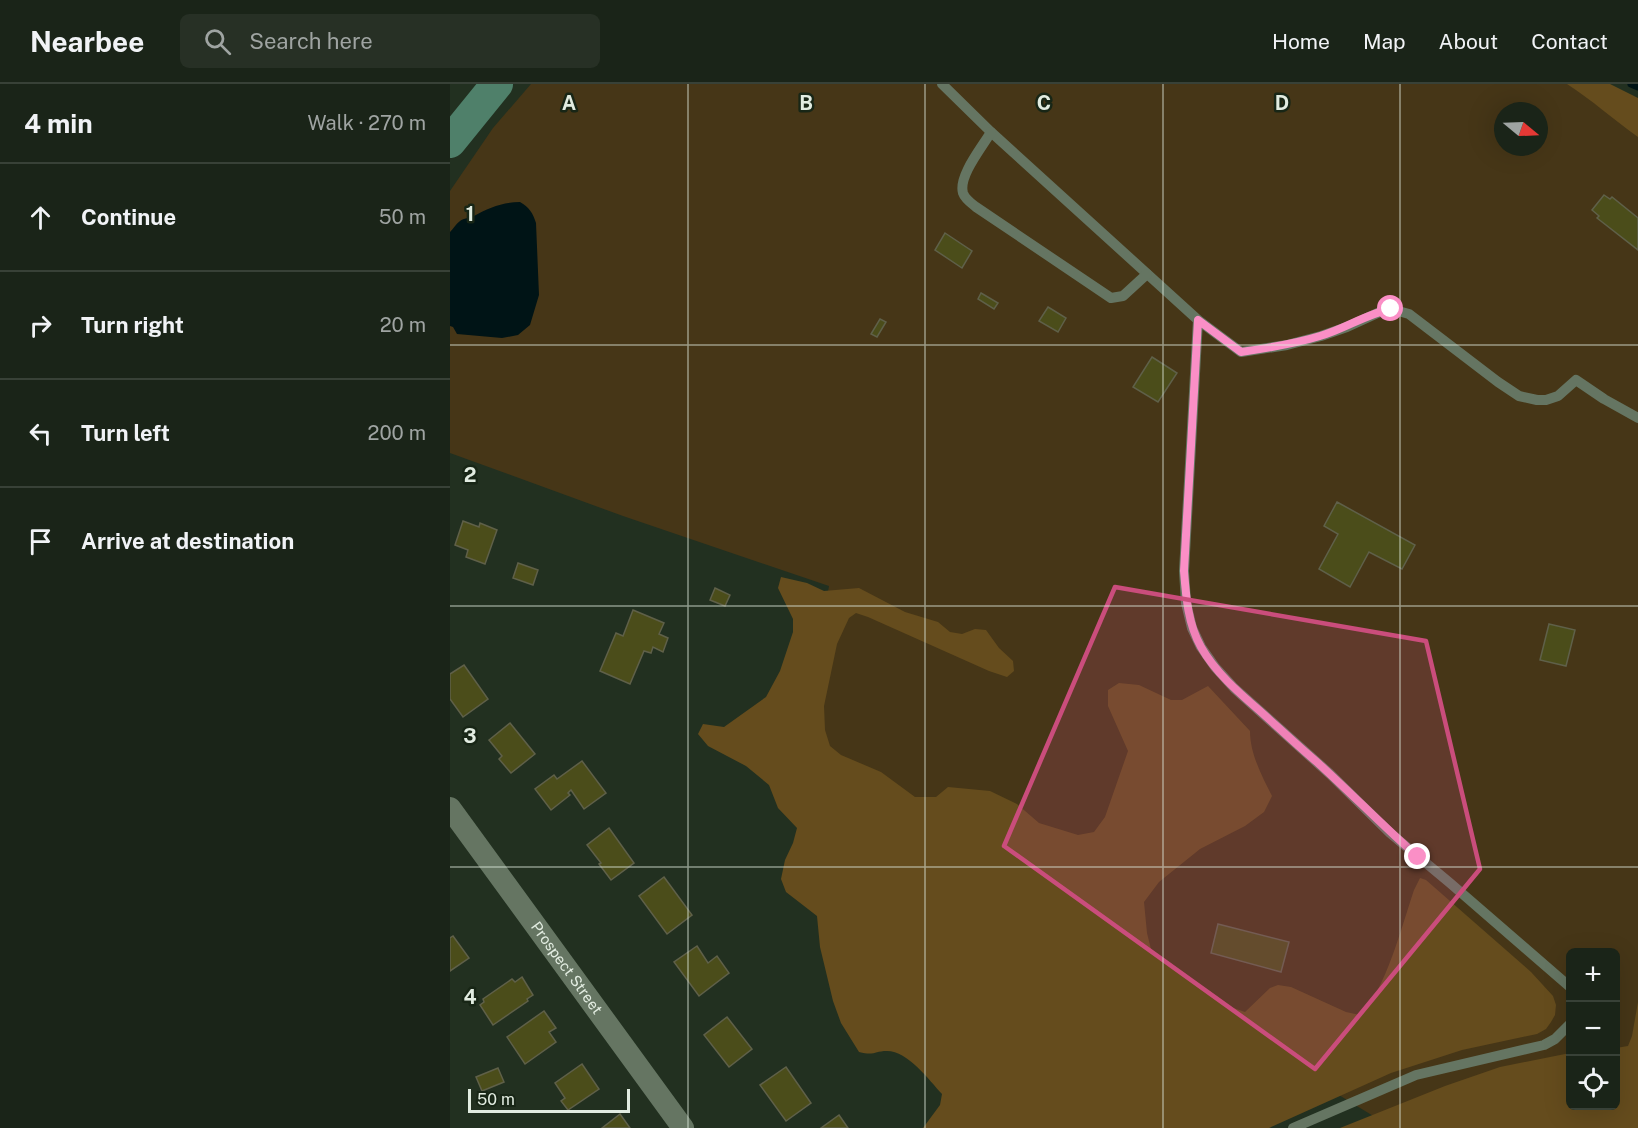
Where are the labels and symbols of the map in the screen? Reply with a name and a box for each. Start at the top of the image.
text: A [562,91,576,115]
text: B [799,91,813,115]
text: C [1037,91,1051,115]
text: D [1275,91,1289,115]
north arrow [1494,102,1548,156]
text: 1 [466,202,474,226]
route start [1377,295,1403,321]
text: 2 [464,463,476,487]
text: 3 [463,724,477,748]
route end [1404,843,1430,869]
street label: Prospect Street [528,918,606,1017]
text: 4 [463,985,477,1009]
scale bar [468,1086,630,1114]

